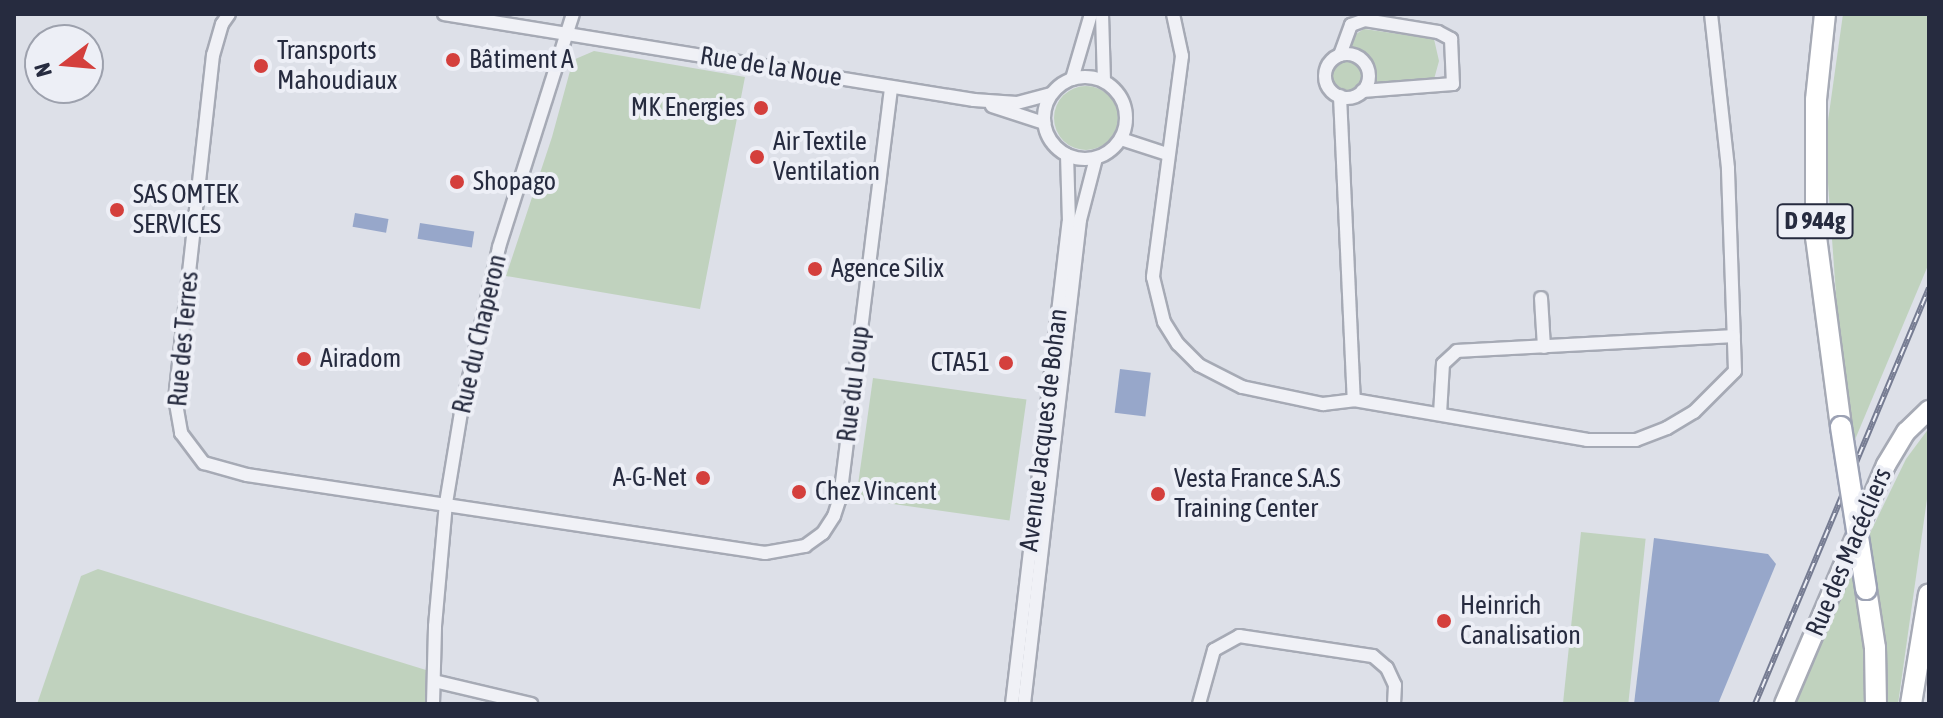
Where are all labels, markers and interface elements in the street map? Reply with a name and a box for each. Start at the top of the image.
north arrow [24,24,104,104]
place label: Transports Mahoudiaux [277,35,397,96]
street label: Rue de la Noue [698,40,844,94]
place label: Bâtiment A [469,44,574,76]
marker: Bâtiment A [444,51,462,69]
marker: Transports Mahoudiaux [252,57,270,75]
text: N [29,60,57,80]
place label: MK Energies [631,92,745,124]
marker: MK Energies [752,99,770,117]
place label: Air Textile Ventilation [773,126,880,188]
marker: Air Textile Ventilation [748,148,766,166]
place label: Shopago [473,166,556,198]
marker: Shopago [448,173,466,191]
place label: SAS OMTEK SERVICES [133,179,239,240]
marker: SAS OMTEK SERVICES [108,201,126,219]
road number: D 944g [1775,201,1855,241]
street label: Rue du Chaperon [447,251,513,417]
place label: Agence Silix [831,253,944,285]
marker: Agence Silix [806,260,824,278]
street label: Rue des Terres [163,270,205,408]
street label: Avenue Jacques de Bohan [1014,307,1074,553]
street label: Rue du Loup [831,324,877,444]
place label: Airadom [320,343,401,375]
place label: CTA51 [931,347,990,379]
marker: Airadom [295,350,313,368]
marker: CTA51 [997,354,1015,372]
place label: A-G-Net [613,462,687,494]
place label: Vesta France S.A.S Training Center [1174,463,1341,524]
street label: Rue des Macécliers [1800,463,1898,641]
marker: A-G-Net [694,469,712,487]
place label: Chez Vincent [815,476,937,508]
marker: Chez Vincent [790,483,808,501]
marker: Vesta France S.A.S Training Center [1149,485,1167,503]
place label: Heinrich Canalisation [1460,590,1581,652]
marker: Heinrich Canalisation [1435,612,1453,630]

